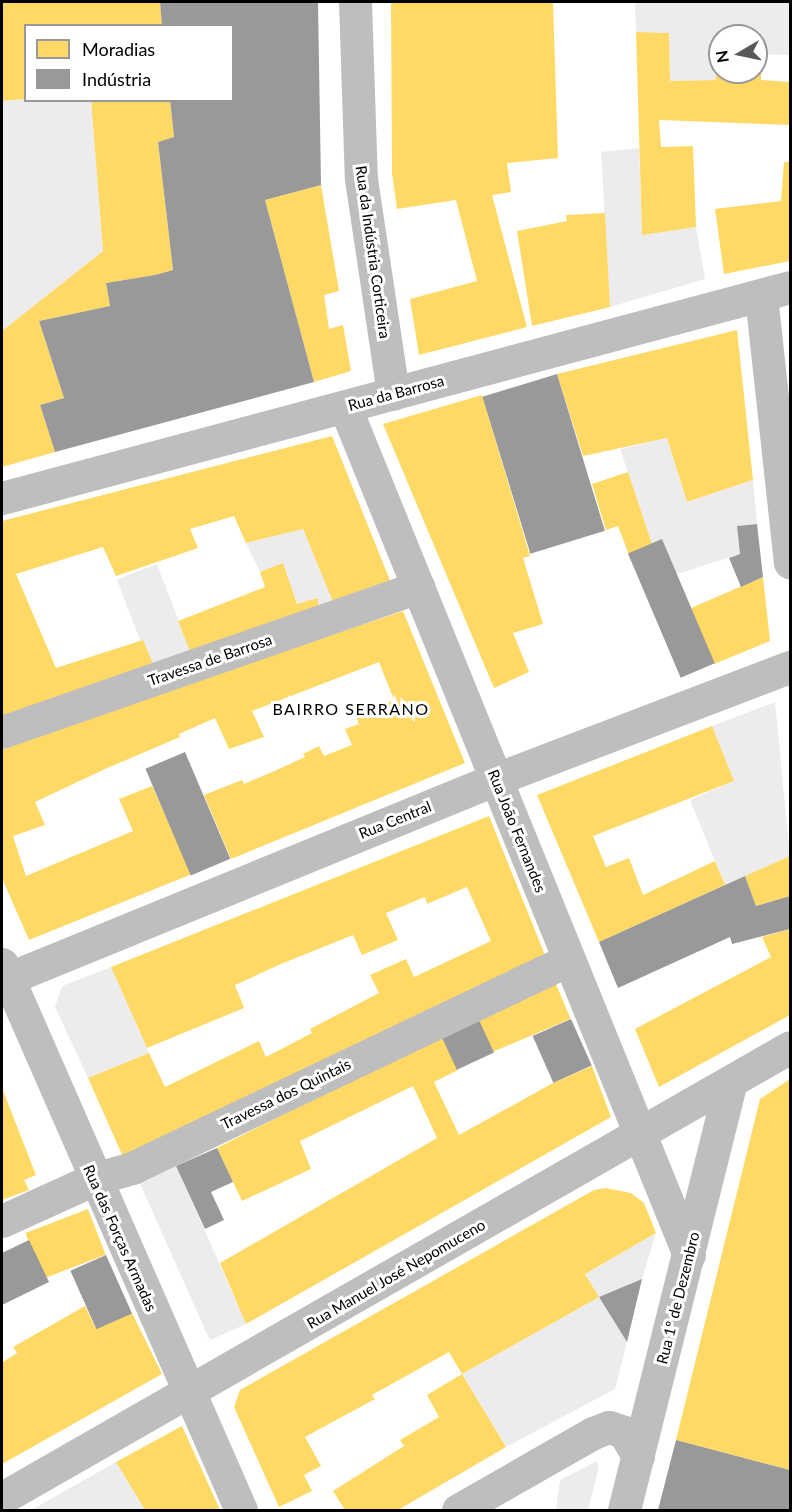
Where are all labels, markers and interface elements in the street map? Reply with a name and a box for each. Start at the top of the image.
legend [24,24,234,102]
north arrow [708,24,768,84]
text: Moradias [82,38,155,60]
text: N [711,49,732,64]
text: Indústria [82,68,151,90]
street label: Rua da Indústria Corticeira [352,164,394,340]
street label: Rua da Barrosa [346,372,446,414]
street label: Travessa de Barrosa [146,630,274,690]
district label: BAIRRO SERRANO [272,699,430,719]
street label: Rua João Fernandes [484,767,550,895]
street label: Rua Central [356,797,434,843]
street label: Travessa dos Quintais [218,1055,354,1133]
street label: Rua das Forças Armadas [79,1162,161,1314]
street label: Rua Manuel José Nepomuceno [303,1215,489,1333]
street label: Rua 1º de Dezembro [653,1230,703,1366]

